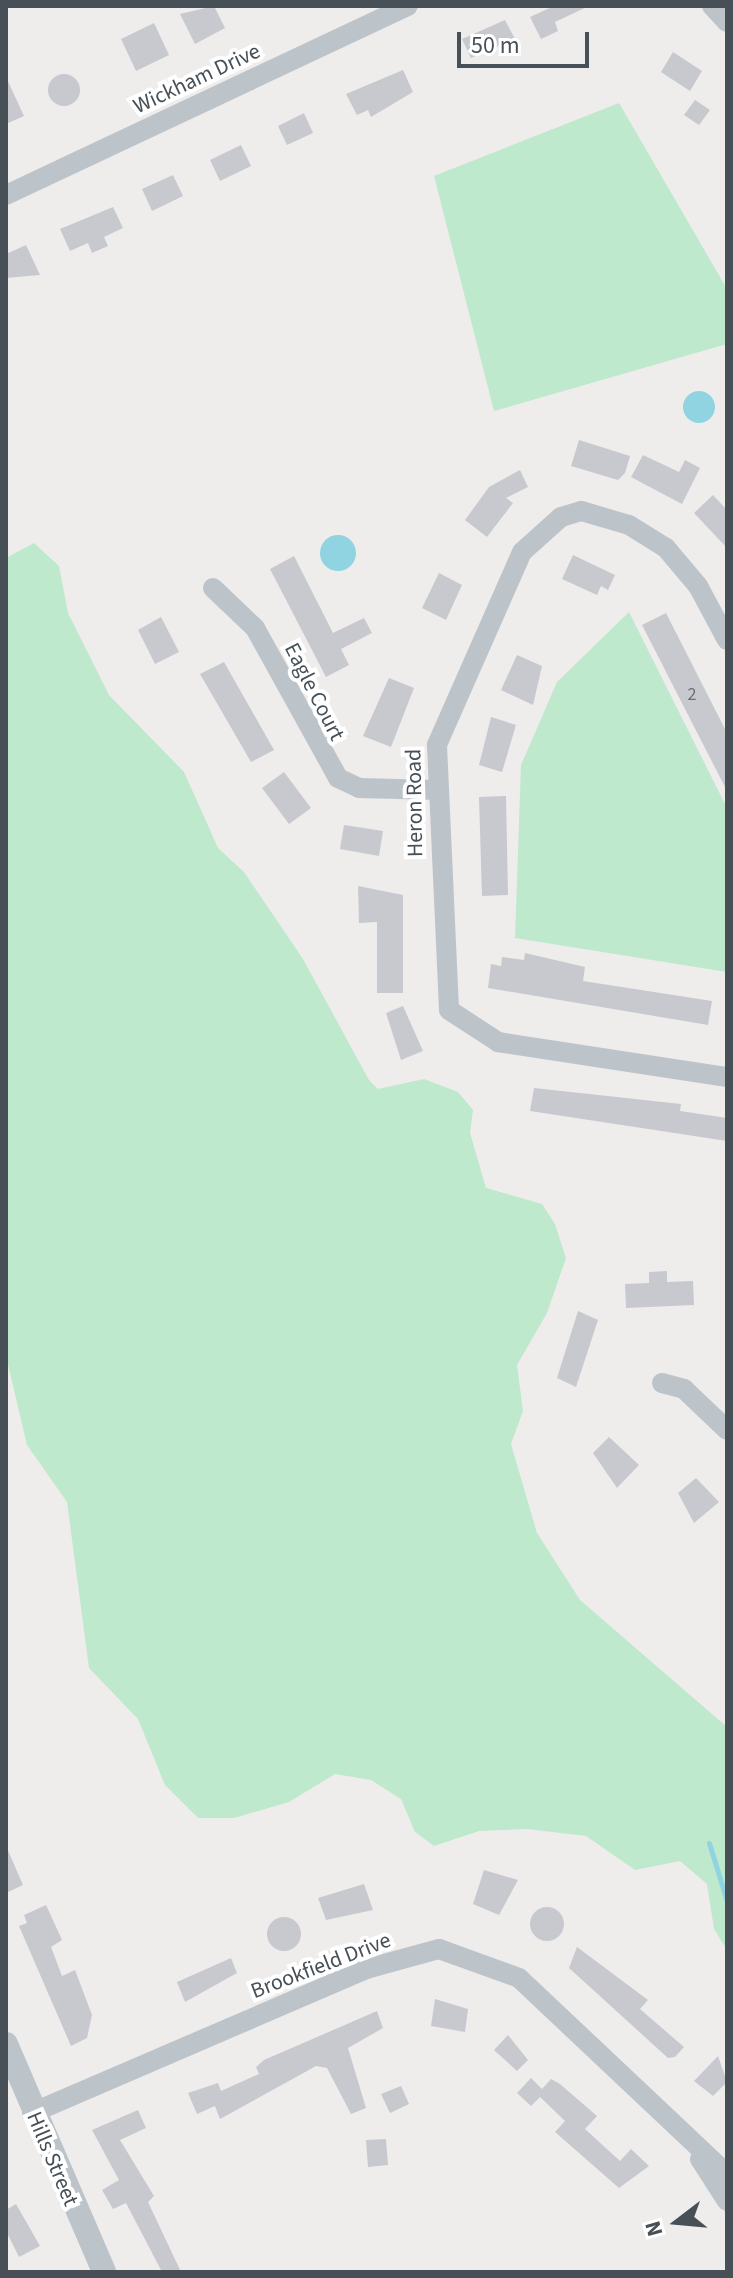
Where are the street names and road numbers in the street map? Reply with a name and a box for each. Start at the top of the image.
street label: Wickham Drive [129,38,265,120]
street label: Eagle Court [278,639,350,745]
street label: Heron Road [401,749,429,857]
street label: Brookfield Drive [247,1927,395,2005]
street label: Hills Street [20,2108,84,2210]

